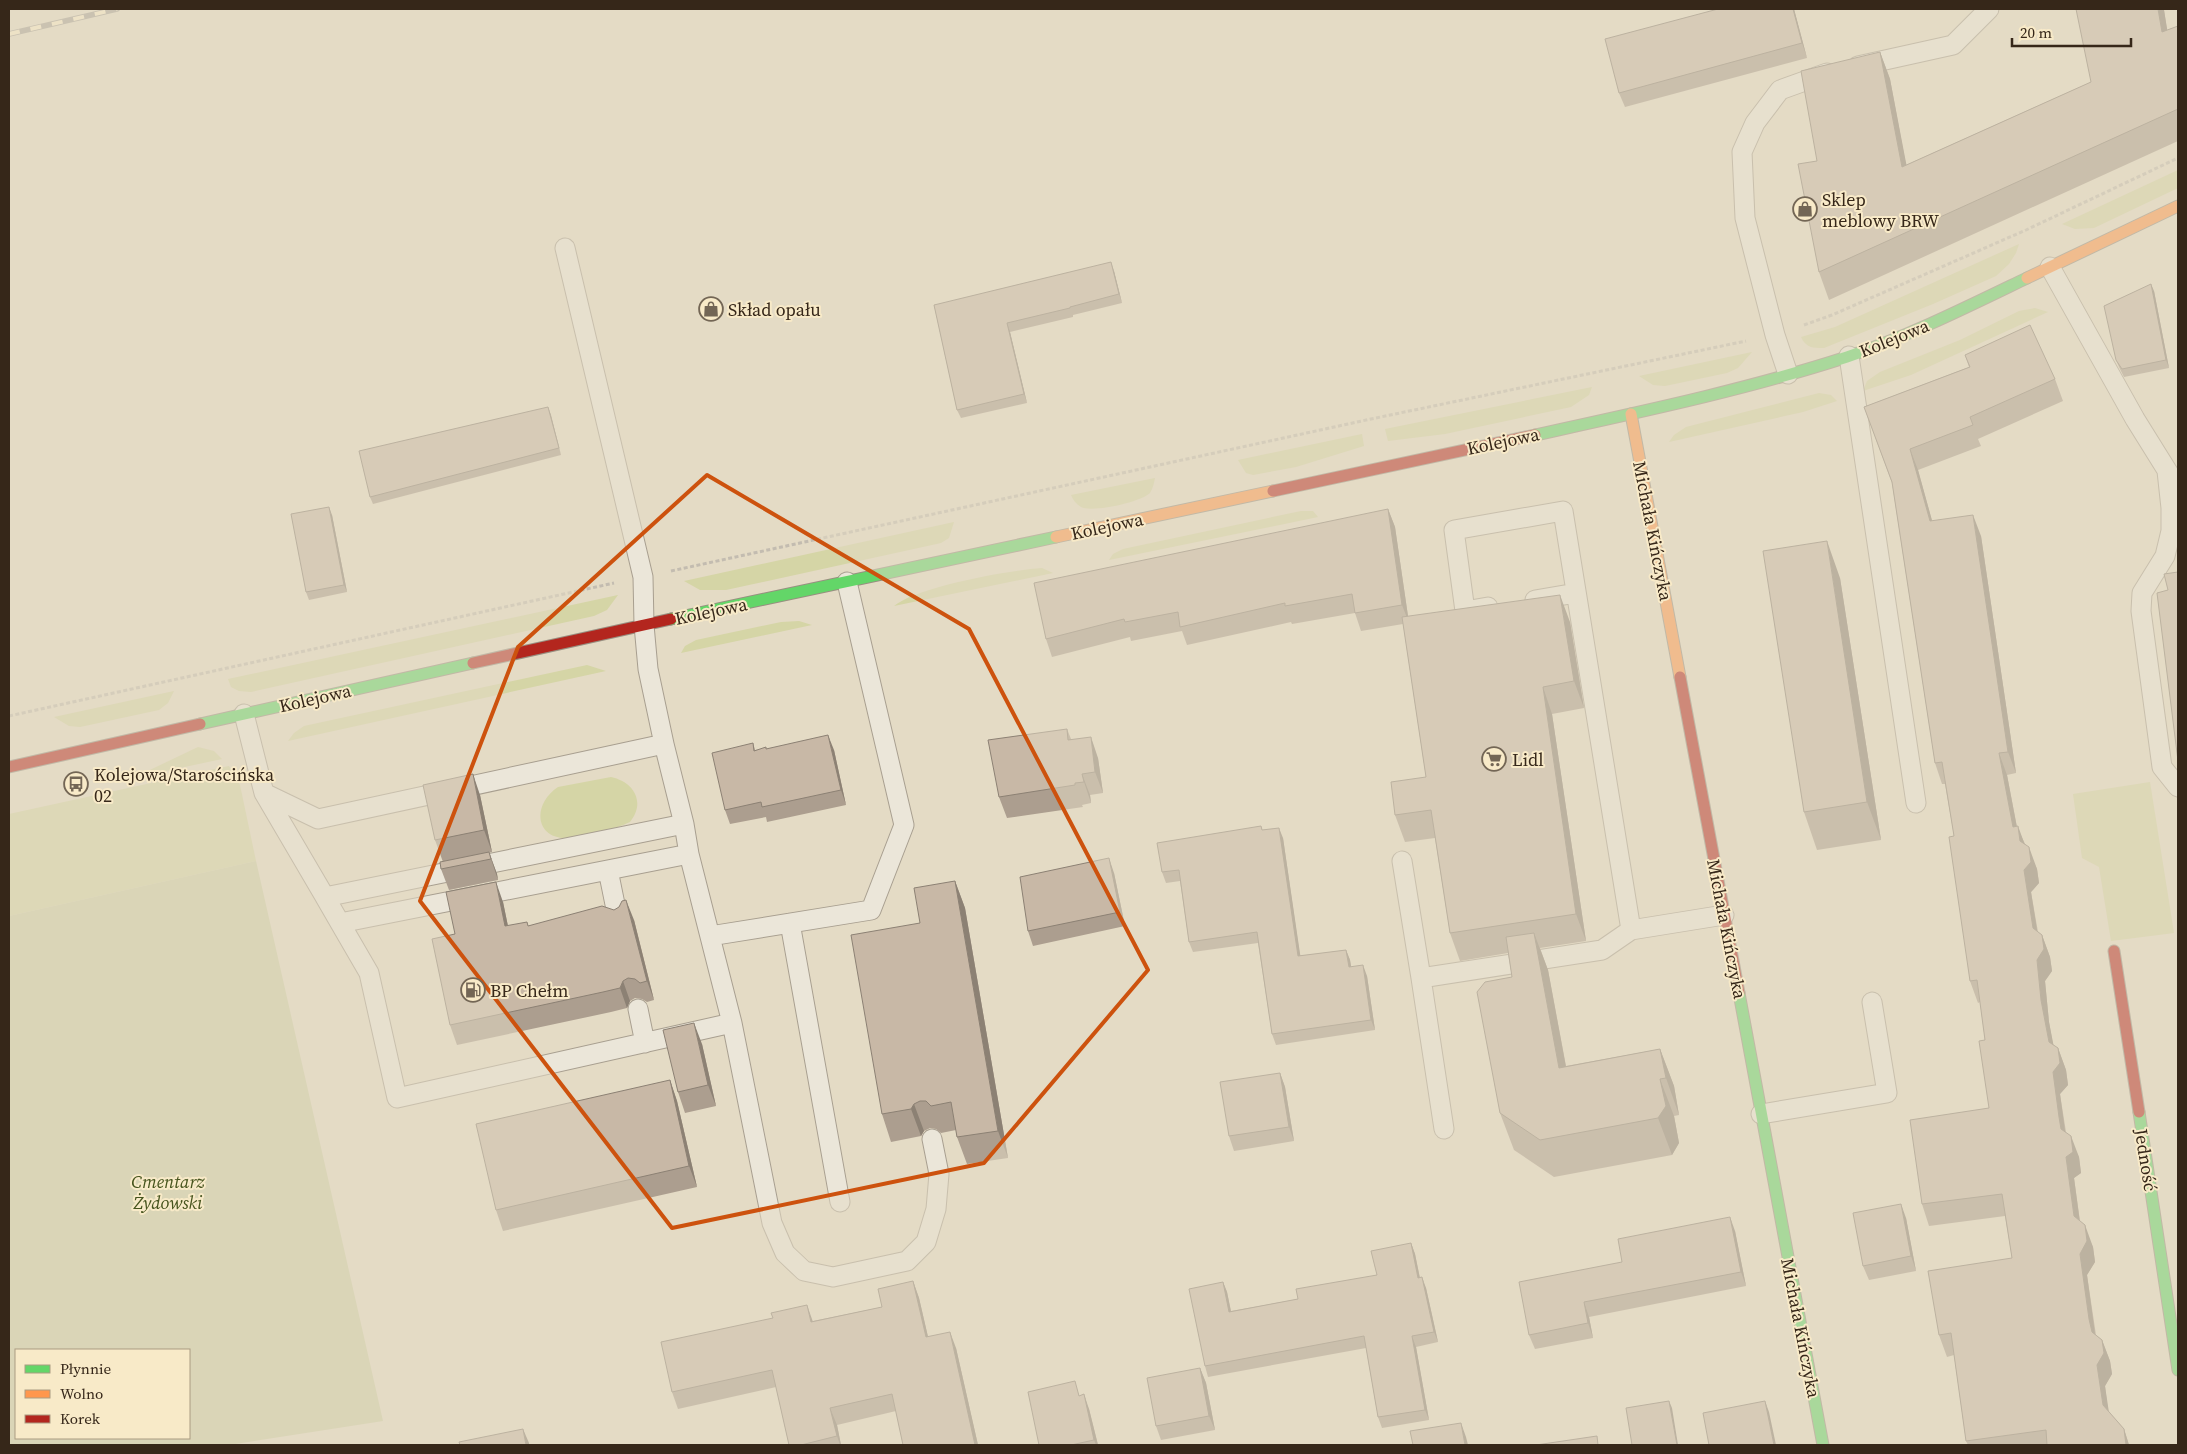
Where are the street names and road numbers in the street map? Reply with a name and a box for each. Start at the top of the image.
street label: Kolejowa [1855,312,1933,363]
street label: Kolejowa [1465,421,1542,461]
street label: Michała Kińczyka [1627,459,1679,604]
street label: Kolejowa [1069,506,1146,546]
street label: Kolejowa [673,591,750,631]
street label: Kolejowa [276,677,354,718]
street label: Michała Kińczyka [1701,857,1753,1002]
street label: Jedność [2129,1126,2163,1193]
street label: Michała Kińczyka [1775,1256,1827,1401]

